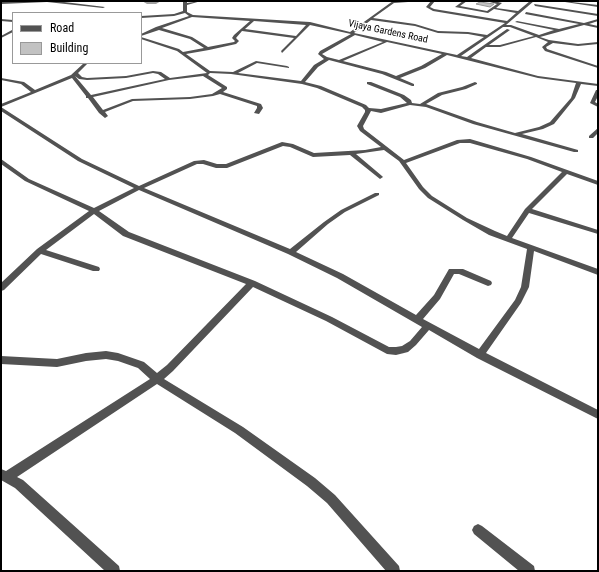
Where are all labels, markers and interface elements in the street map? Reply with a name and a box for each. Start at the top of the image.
legend [12,12,142,64]
street label: Vijaya Gardens Road [347,18,429,46]
text: Road [50,21,74,35]
text: Building [50,41,88,55]

